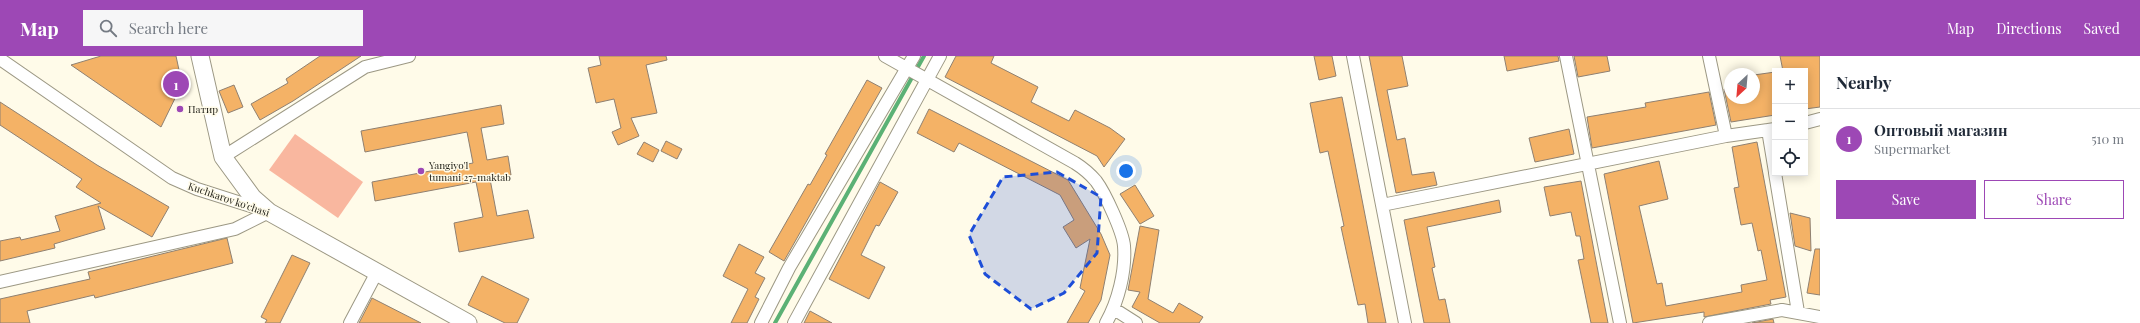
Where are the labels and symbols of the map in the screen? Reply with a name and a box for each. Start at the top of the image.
north arrow [1724,68,1760,104]
pin: 1 [163,69,189,99]
place label: Патир [188,102,218,116]
marker: Патир [175,104,185,114]
place label: Yangiyo'l tumani 27-maktab [428,158,511,184]
your location [1116,161,1136,181]
marker: Yangiyo'l tumani 27-maktab [416,166,426,176]
street label: Kuchkarov ko'chasi [186,178,272,220]

